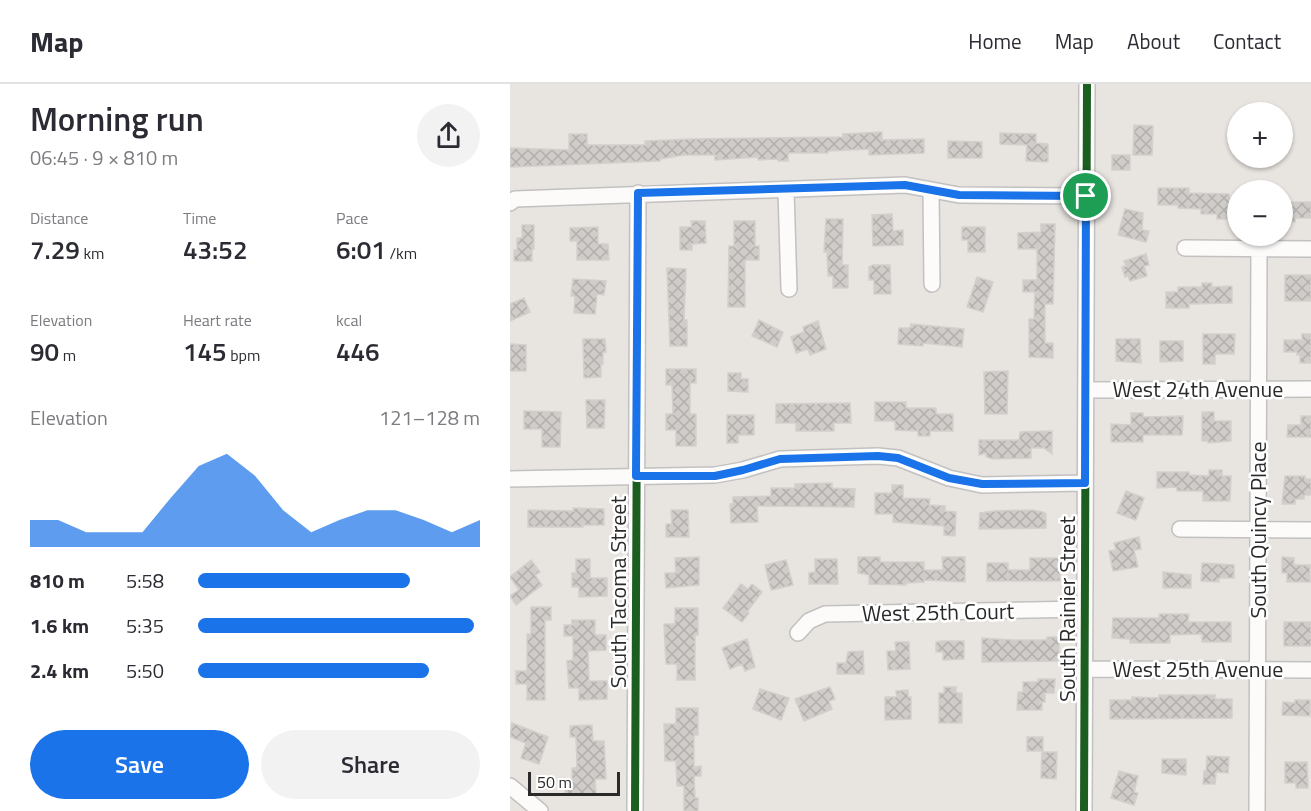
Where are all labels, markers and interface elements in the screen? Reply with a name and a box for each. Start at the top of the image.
text: Map [30,20,84,63]
text: Home [968,25,1022,57]
text: Map [1055,25,1094,57]
text: About [1127,25,1180,57]
text: Contact [1213,25,1281,57]
text: Morning run [30,94,204,144]
map controls [1227,102,1293,246]
button: + [1227,102,1293,168]
button: share [417,104,480,167]
text: 06:45 · 9 × 810 m [30,142,178,173]
pin [1060,170,1111,221]
icon: arrive [1069,179,1102,212]
button: − [1227,180,1293,246]
text: Distance [30,206,88,230]
text: Time [183,206,216,230]
text: Pace [336,206,368,230]
text: 7.29 [30,230,80,269]
text: 43:52 [183,230,247,269]
text: 6:01 [336,230,386,269]
text: km [80,241,104,265]
text: /km [386,241,417,265]
text: Elevation [30,308,92,332]
text: Heart rate [183,308,252,332]
text: kcal [336,308,362,332]
text: 90 [30,332,59,371]
text: 145 [183,332,227,371]
text: 446 [336,332,380,371]
text: m [59,343,76,367]
text: bpm [227,343,260,367]
street label: West 24th Avenue [1113,372,1283,406]
text: Elevation [30,402,108,433]
text: 121–128 m [379,402,480,433]
street label: South Quincy Place [1241,441,1275,619]
street label: South Tacoma Street [601,496,635,688]
street label: South Rainier Street [1050,516,1084,702]
text: 810 m [30,565,85,596]
text: 5:58 [126,565,164,596]
street label: West 25th Court [862,594,1015,630]
text: 1.6 km [30,610,89,641]
text: 5:35 [126,610,164,641]
street label: West 25th Avenue [1113,652,1283,686]
text: 2.4 km [30,655,89,686]
text: 5:50 [126,655,164,686]
button: Save [30,730,249,799]
button: Share [261,730,480,799]
scale bar [528,769,620,796]
text: 50 m [537,770,572,794]

